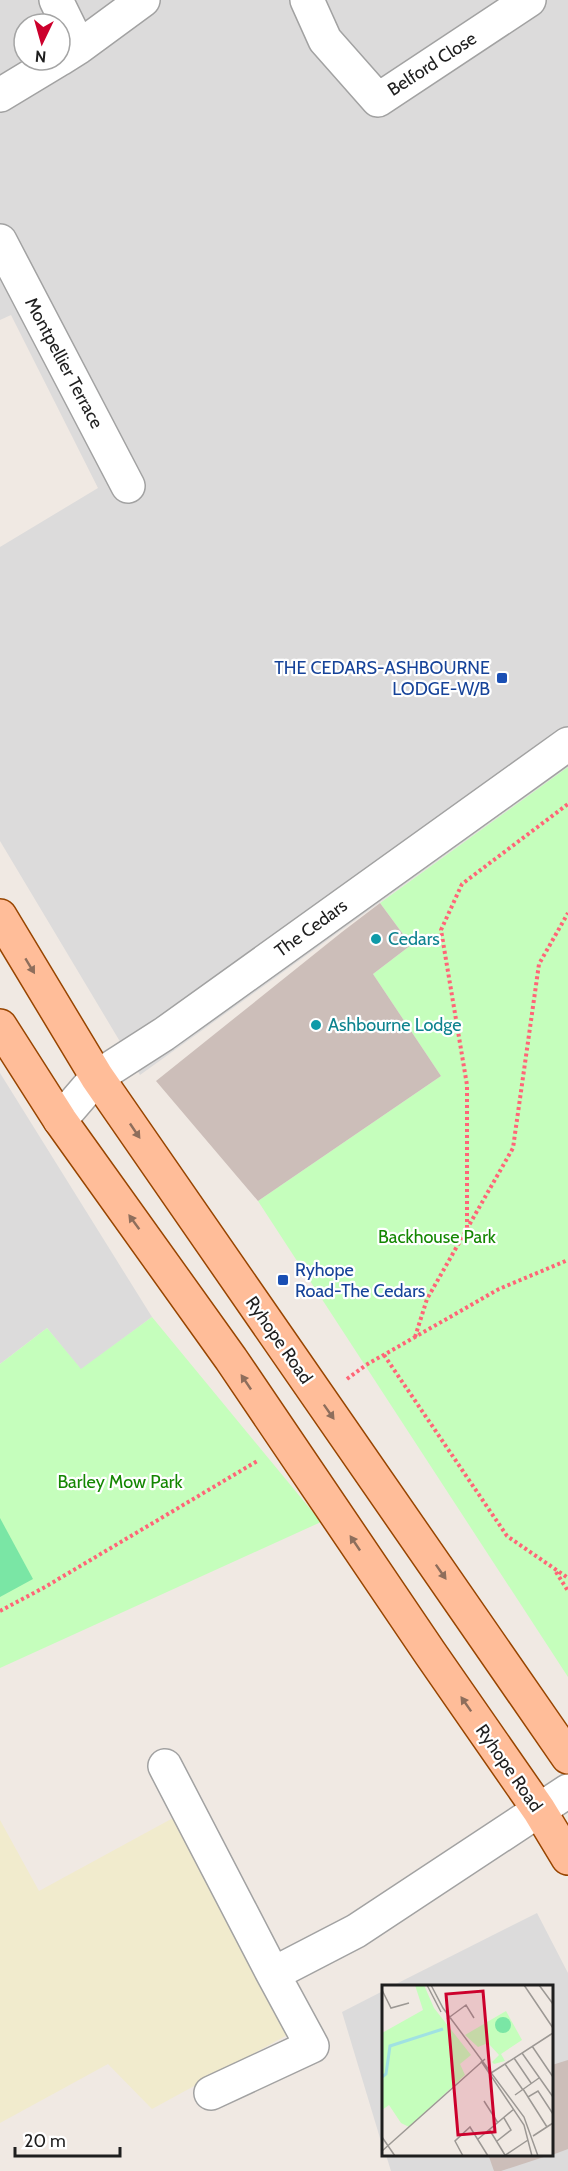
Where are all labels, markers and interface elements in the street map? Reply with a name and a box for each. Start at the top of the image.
north arrow [12,12,72,72]
street label: Belford Close [384,27,480,101]
text: N [34,46,47,66]
street label: Montpellier Terrace [20,294,108,432]
place label: THE CEDARS-ASHBOURNE LODGE-W/B [274,657,490,700]
marker: THE CEDARS-ASHBOURNE LODGE-W/B [495,671,509,685]
street label: The Cedars [270,894,352,962]
place label: Cedars [388,928,440,950]
marker: Cedars [369,932,383,946]
one-way arrow [25,958,36,974]
place label: Ashbourne Lodge [328,1014,462,1036]
marker: Ashbourne Lodge [309,1018,323,1032]
one-way arrow [129,1123,140,1139]
one-way arrow [128,1215,140,1231]
park label: Backhouse Park [378,1226,497,1248]
place label: Ryhope Road-The Cedars [295,1259,425,1302]
marker: Ryhope Road-The Cedars [276,1273,290,1287]
street label: Ryhope Road [241,1292,317,1388]
one-way arrow [240,1374,252,1390]
one-way arrow [323,1404,335,1420]
park label: Barley Mow Park [57,1471,184,1493]
one-way arrow [350,1535,361,1552]
one-way arrow [435,1564,446,1580]
one-way arrow [460,1697,472,1713]
street label: Ryhope Road [471,1720,547,1816]
inset map [382,1985,553,2156]
scale bar [15,2120,120,2158]
text: 20 m [24,2130,66,2152]

